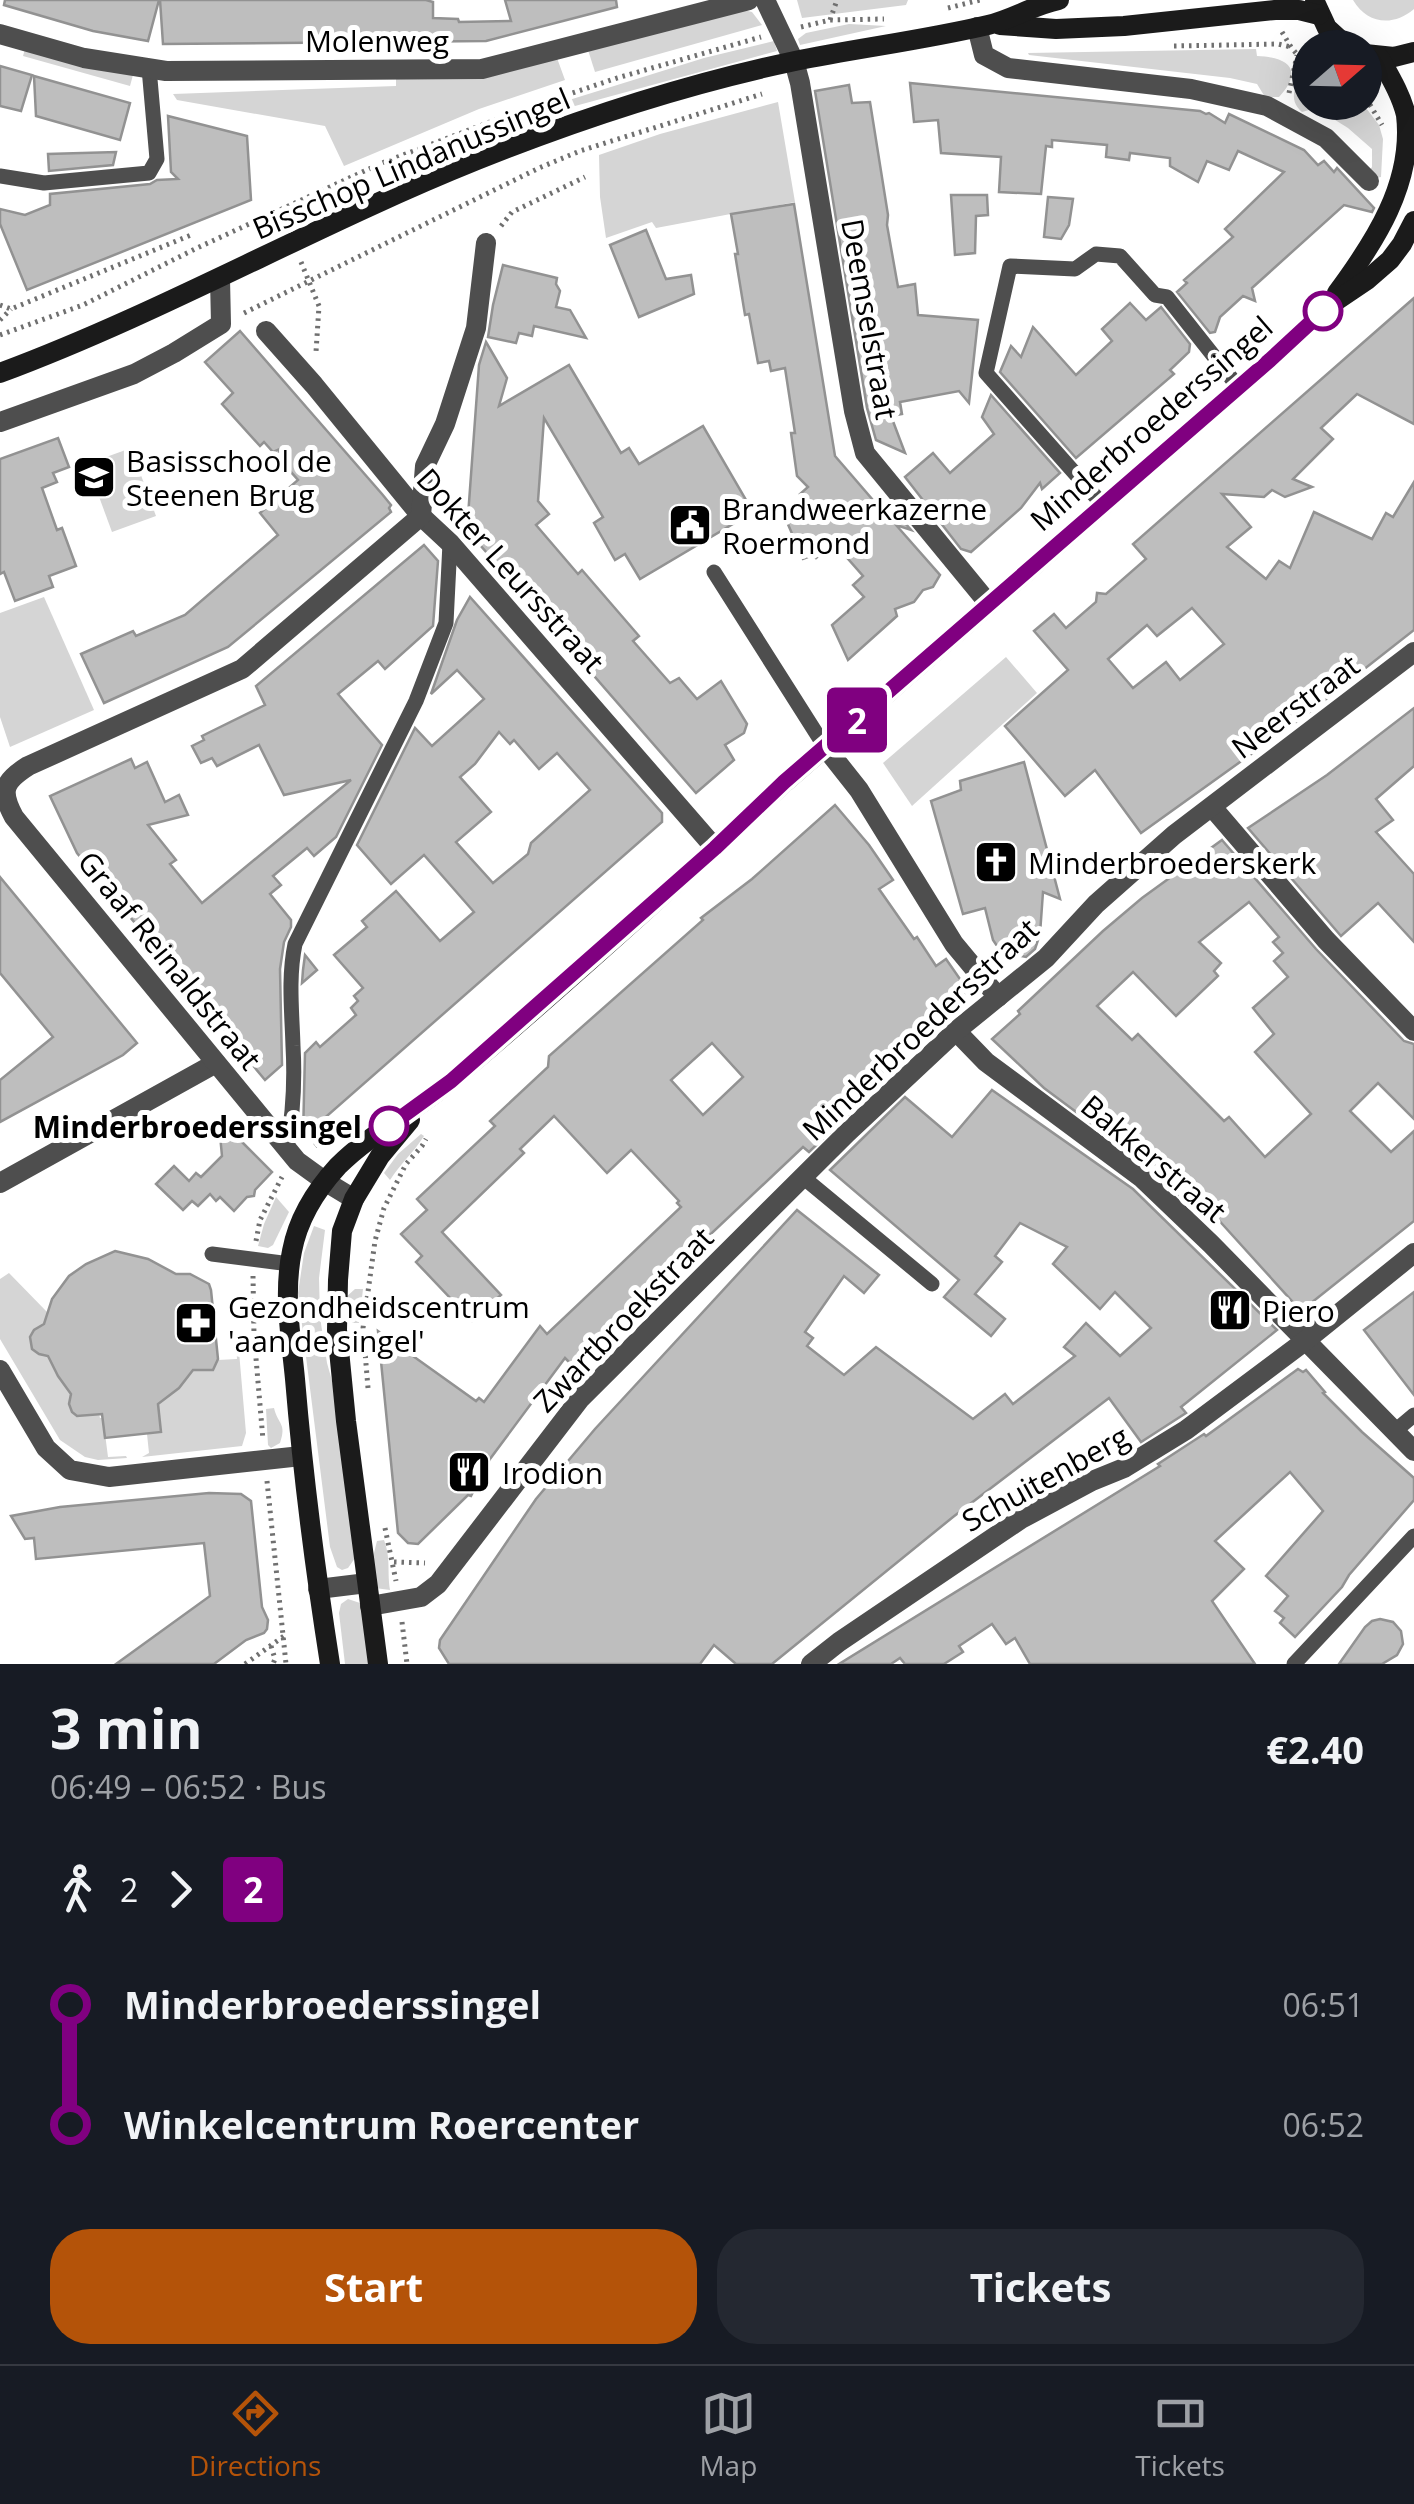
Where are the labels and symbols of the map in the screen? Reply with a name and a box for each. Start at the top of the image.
street label: Molenweg [305,20,449,61]
north arrow [1292,30,1382,120]
street label: Bisschop Lindanussingel [246,77,576,249]
street label: Deemselstraat [832,215,908,423]
unlabelled marker [1304,292,1342,330]
street label: Minderbroederssingel [1021,306,1281,540]
place label: Basisschool de Steenen Brug [126,440,332,515]
school or university icon: Basisschool de Steenen Brug [71,454,117,500]
street label: Dokter Leursstraat [408,459,614,681]
place label: Brandweerkazerne Roermond [722,488,987,563]
public building icon: Brandweerkazerne Roermond [667,502,713,548]
street label: Neerstraat [1223,645,1367,767]
line badge: 2 [824,688,890,752]
church icon: Minderbroederskerk [973,839,1019,885]
street label: Graaf Reinaldstraat [69,842,271,1078]
place label: Minderbroederskerk [1028,842,1317,883]
street label: Minderbroedersstraat [793,909,1047,1149]
street label: Bakkerstraat [1073,1085,1235,1231]
place label: Minderbroederssingel [33,1106,362,1147]
marker: Minderbroederssingel [370,1107,408,1145]
street label: Zwartbroekstraat [524,1218,722,1420]
place label: Gezondheidscentrum 'aan de singel' [228,1286,530,1361]
restaurant icon: Piero [1207,1287,1253,1333]
place label: Piero [1262,1290,1335,1331]
pharmacy icon: Gezondheidscentrum 'aan de singel' [173,1300,219,1346]
street label: Schuitenberg [954,1415,1136,1541]
restaurant icon: Irodion [446,1449,492,1495]
place label: Irodion [502,1452,603,1493]

